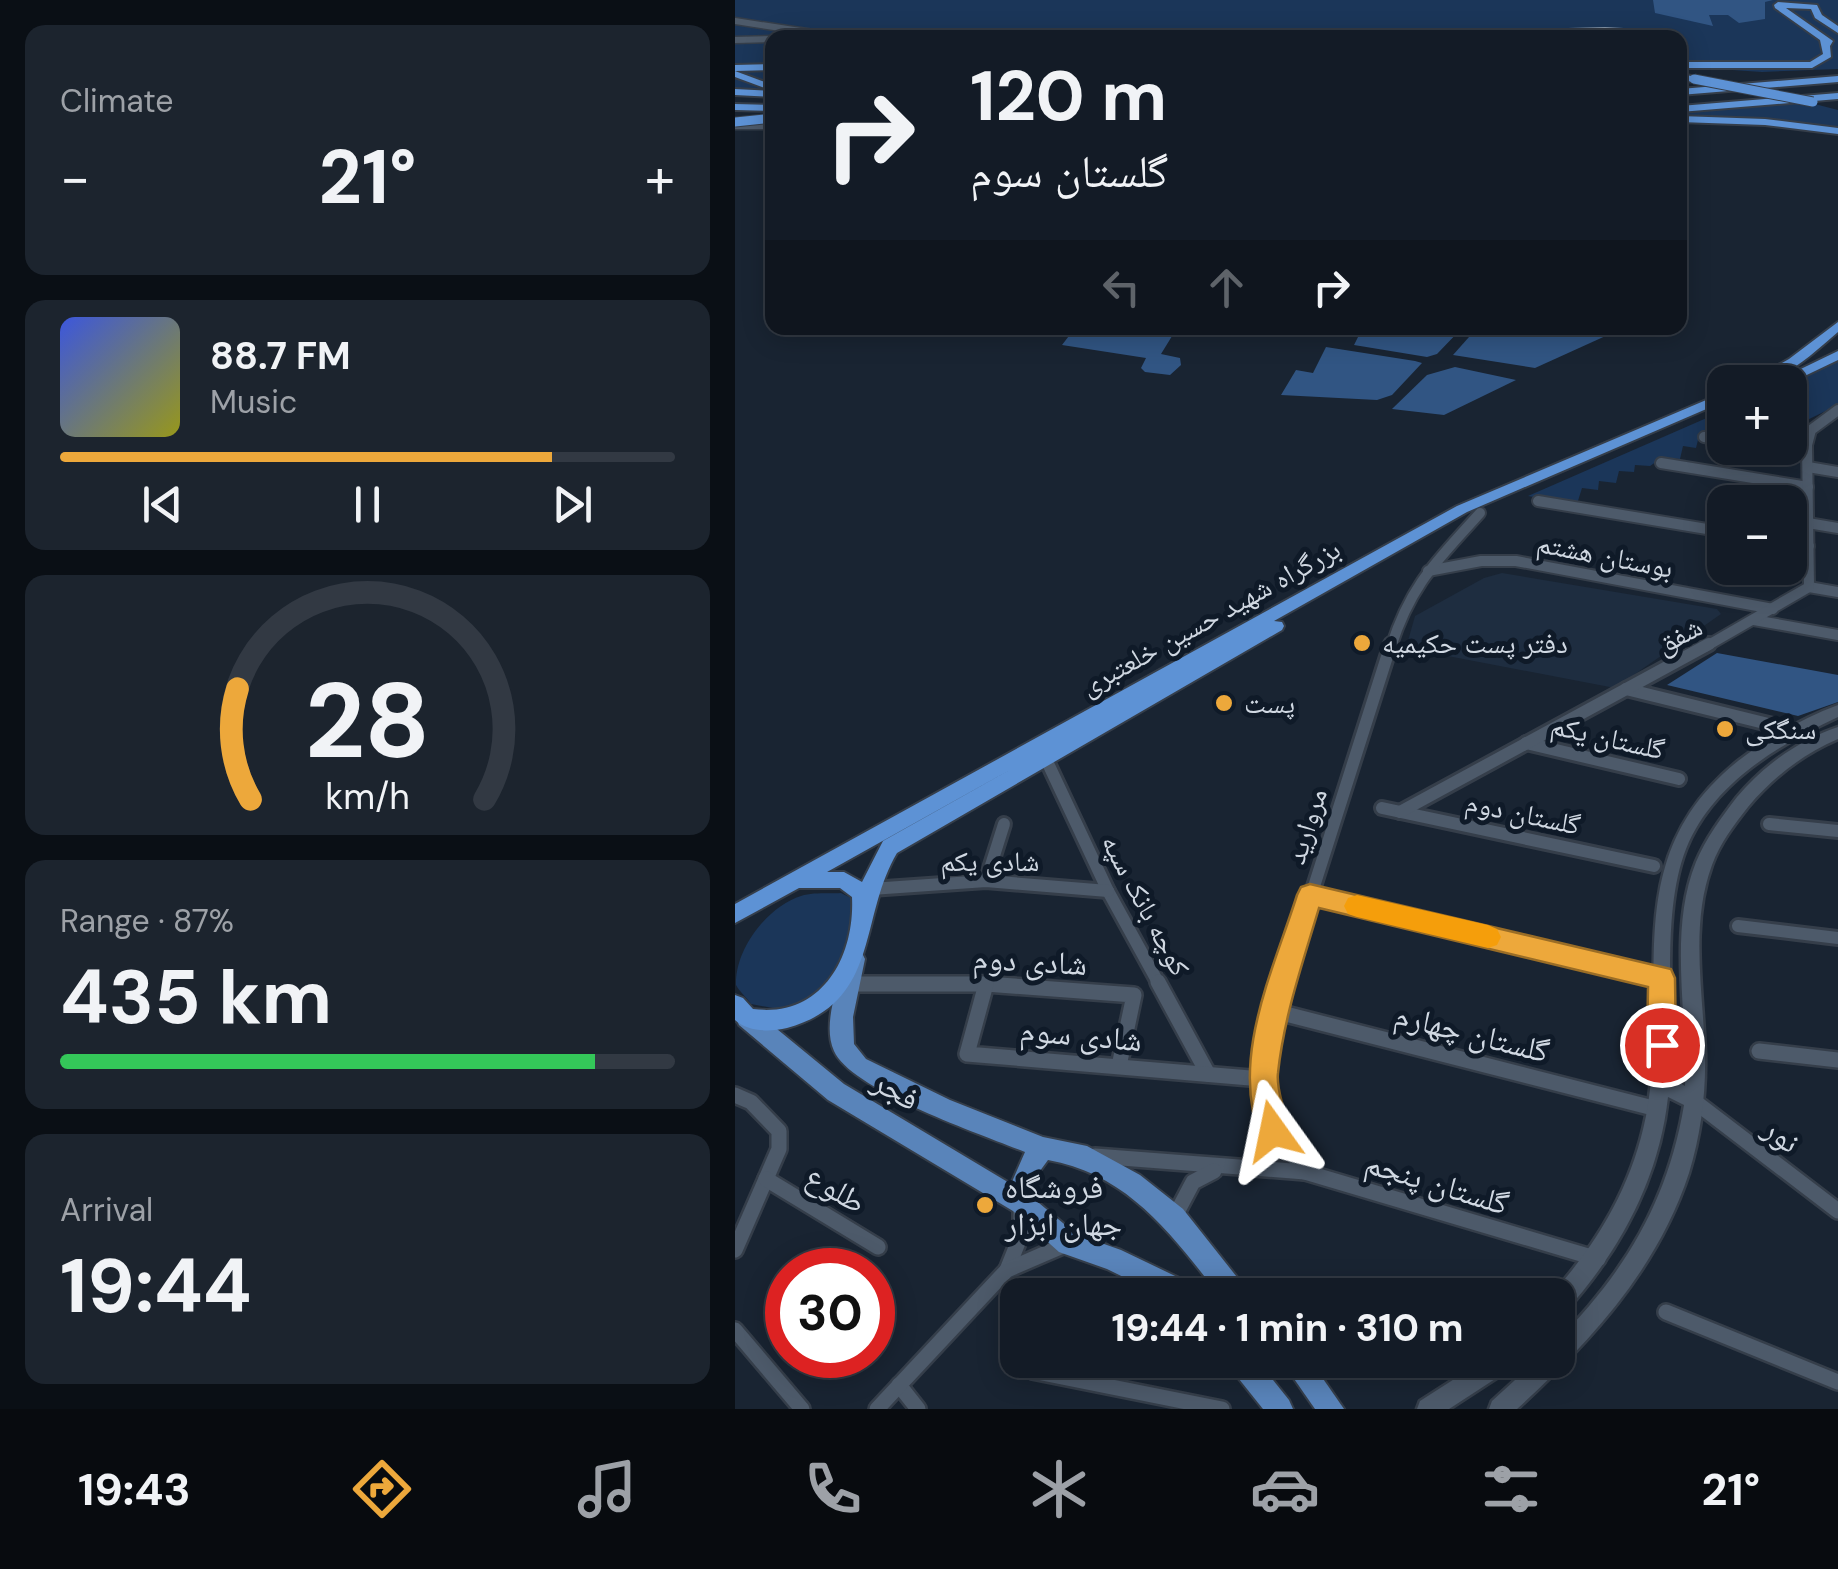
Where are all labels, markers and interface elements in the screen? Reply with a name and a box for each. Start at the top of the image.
text: 120 m [970,51,1167,142]
icon: right [805,70,935,200]
text: Climate [60,80,174,122]
text: 21° [319,129,416,226]
text: − [60,142,90,214]
text: + [645,142,675,214]
text: گلستان سوم [970,142,1168,201]
icon: left [1094,260,1149,315]
icon: ahead [1199,260,1254,315]
icon: right [1304,260,1359,315]
text: 88.7 FM [210,331,351,381]
map controls [1707,365,1807,585]
button: + [1707,365,1807,465]
text: Music [210,381,297,423]
icon: previous [135,477,190,532]
icon: pause [340,477,395,532]
icon: next [545,477,600,532]
button: − [1707,485,1807,585]
street label: بوستان هشتم [1534,524,1676,587]
street label: بزرگراه شهید حسین خلعتبری [1074,531,1347,704]
street label: شفق [1650,608,1709,663]
place label: دفتر پست حکیمیه [1382,625,1568,662]
marker: دفتر پست حکیمیه [1351,632,1373,654]
text: 28 [305,654,430,789]
place label: پست [1244,685,1295,722]
marker: پست [1213,692,1235,714]
street label: گلستان یکم [1548,706,1669,769]
place label: سنگکی [1745,711,1817,748]
marker: سنگکی [1714,718,1736,740]
text: km/h [325,774,410,820]
street label: گلستان دوم [1462,783,1584,844]
street label: مروارید [1277,784,1336,869]
street label: کوچه بانک سپه [1093,828,1199,983]
street label: شادی یکم [940,843,1040,880]
text: Range · 87% [60,900,234,942]
street label: شادی دوم [972,937,1088,985]
text: 435 km [60,949,332,1046]
street label: گلستان چهارم [1390,994,1554,1072]
pin [1620,1003,1705,1088]
street label: شادی سوم [1018,1009,1144,1061]
icon: arrive [1635,1018,1690,1073]
street label: فجر [864,1059,927,1120]
position arrow [1221,1079,1325,1183]
street label: نور [1754,1107,1809,1163]
street label: گلستان پنجم [1360,1141,1514,1225]
street label: طلوع [798,1155,874,1223]
place label: فروشگاه جهان ابزار [1004,1166,1122,1245]
text: Arrival [60,1189,153,1231]
marker: فروشگاه جهان ابزار [974,1194,996,1216]
text: 19:44 [60,1238,251,1335]
speed limit sign: 30 [765,1248,895,1378]
text: 19:44 · 1 min · 310 m [1111,1303,1464,1353]
icon: directions [347,1454,417,1524]
icon: music [572,1454,642,1524]
icon: phone [798,1454,868,1524]
icon: climate [1024,1454,1094,1524]
icon: car [1250,1454,1320,1524]
icon: filters [1476,1454,1546,1524]
text: 19:43 [78,1460,191,1519]
text: 21° [1701,1460,1760,1519]

